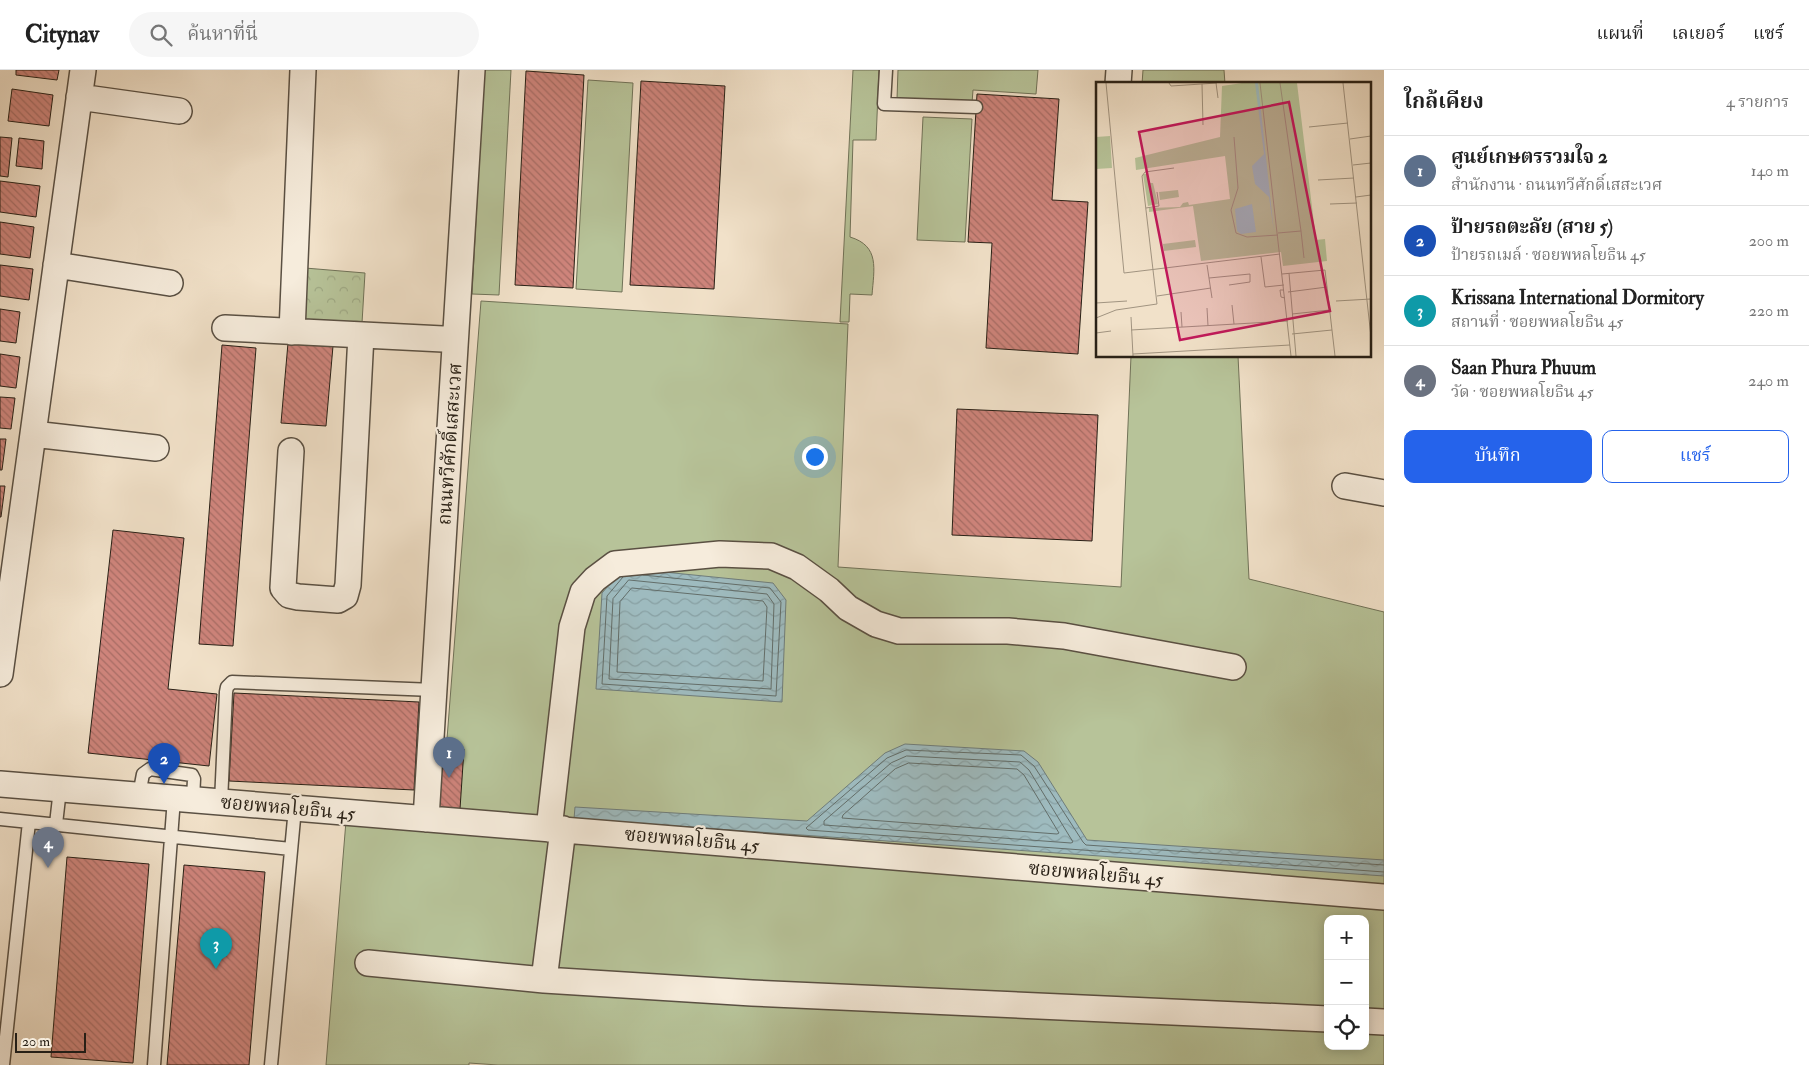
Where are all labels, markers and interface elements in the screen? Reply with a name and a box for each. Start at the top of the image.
search box [129,12,479,57]
text: Citynav [25,19,99,50]
icon: search [147,21,175,49]
text: ค้นหาที่นี่ [187,22,258,46]
text: แผนที่ [1596,22,1644,45]
text: เลเยอร์ [1672,22,1725,45]
text: แชร์ [1753,22,1784,45]
inset map [1096,82,1372,358]
text: ใกล้เคียง [1404,88,1484,115]
text: 4 รายการ [1726,92,1789,112]
text: ศูนย์เกษตรรวมใจ 2 [1451,145,1608,169]
text: 1 [1417,161,1423,181]
text: 140 m [1751,161,1789,181]
text: สำนักงาน · ถนนทวีศักดิ์เสสะเวศ [1451,175,1662,195]
text: ป้ายรถตะลัย (สาย 5) [1451,215,1613,239]
text: 2 [1416,231,1424,251]
text: 200 m [1749,231,1789,251]
text: ป้ายรถเมล์ · ซอยพหลโยธิน 45 [1451,245,1646,265]
text: Krissana International Dormitory [1451,286,1704,310]
text: 3 [1417,301,1423,321]
text: 220 m [1749,301,1789,321]
text: สถานที่ · ซอยพหลโยธิน 45 [1451,312,1623,332]
text: Saan Phura Phuum [1451,356,1596,380]
street label: ถนนทวีศักดิ์เสสะเวศ [430,362,468,526]
text: 4 [1416,371,1424,391]
text: 240 m [1748,371,1789,391]
text: วัด · ซอยพหลโยธิน 45 [1451,382,1593,402]
button: บันทึก [1404,430,1592,483]
button: แชร์ [1602,430,1789,483]
your location [802,444,828,470]
pin: 1 [433,737,465,778]
pin: 2 [148,743,180,784]
street label: ซอยพหลโยธิน 45 [219,787,357,826]
street label: ซอยพหลโยธิน 45 [623,819,761,858]
pin: 4 [32,827,64,868]
street label: ซอยพหลโยธิน 45 [1027,853,1165,892]
map controls [1324,915,1369,1050]
button: + [1324,915,1369,960]
pin: 3 [200,928,232,969]
button: − [1324,960,1369,1005]
button: locate [1324,1005,1369,1050]
scale bar [15,1030,86,1053]
text: 20 m [22,1033,50,1050]

